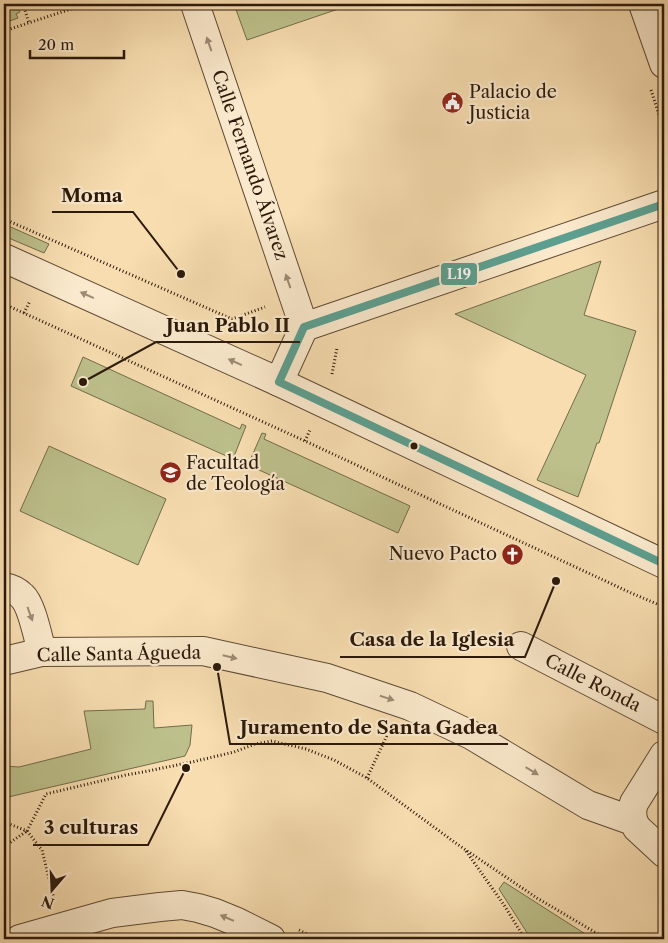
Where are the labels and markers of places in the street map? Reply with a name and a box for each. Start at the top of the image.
place label: Palacio de Justicia [466,81,557,124]
public building icon: Palacio de Justicia [441,90,465,114]
callout: Moma [52,178,133,212]
callout: Juan Pablo II [156,308,300,342]
unlabelled marker [409,441,419,451]
place label: Facultad de Teología [186,452,286,495]
school or university icon: Facultad de Teología [158,461,182,485]
church icon: Nuevo Pacto [501,542,525,566]
place label: Nuevo Pacto [389,543,497,565]
callout: Casa de la Iglesia [340,623,525,657]
callout: Juramento de Santa Gadea [230,710,508,744]
callout: 3 culturas [33,811,148,845]

